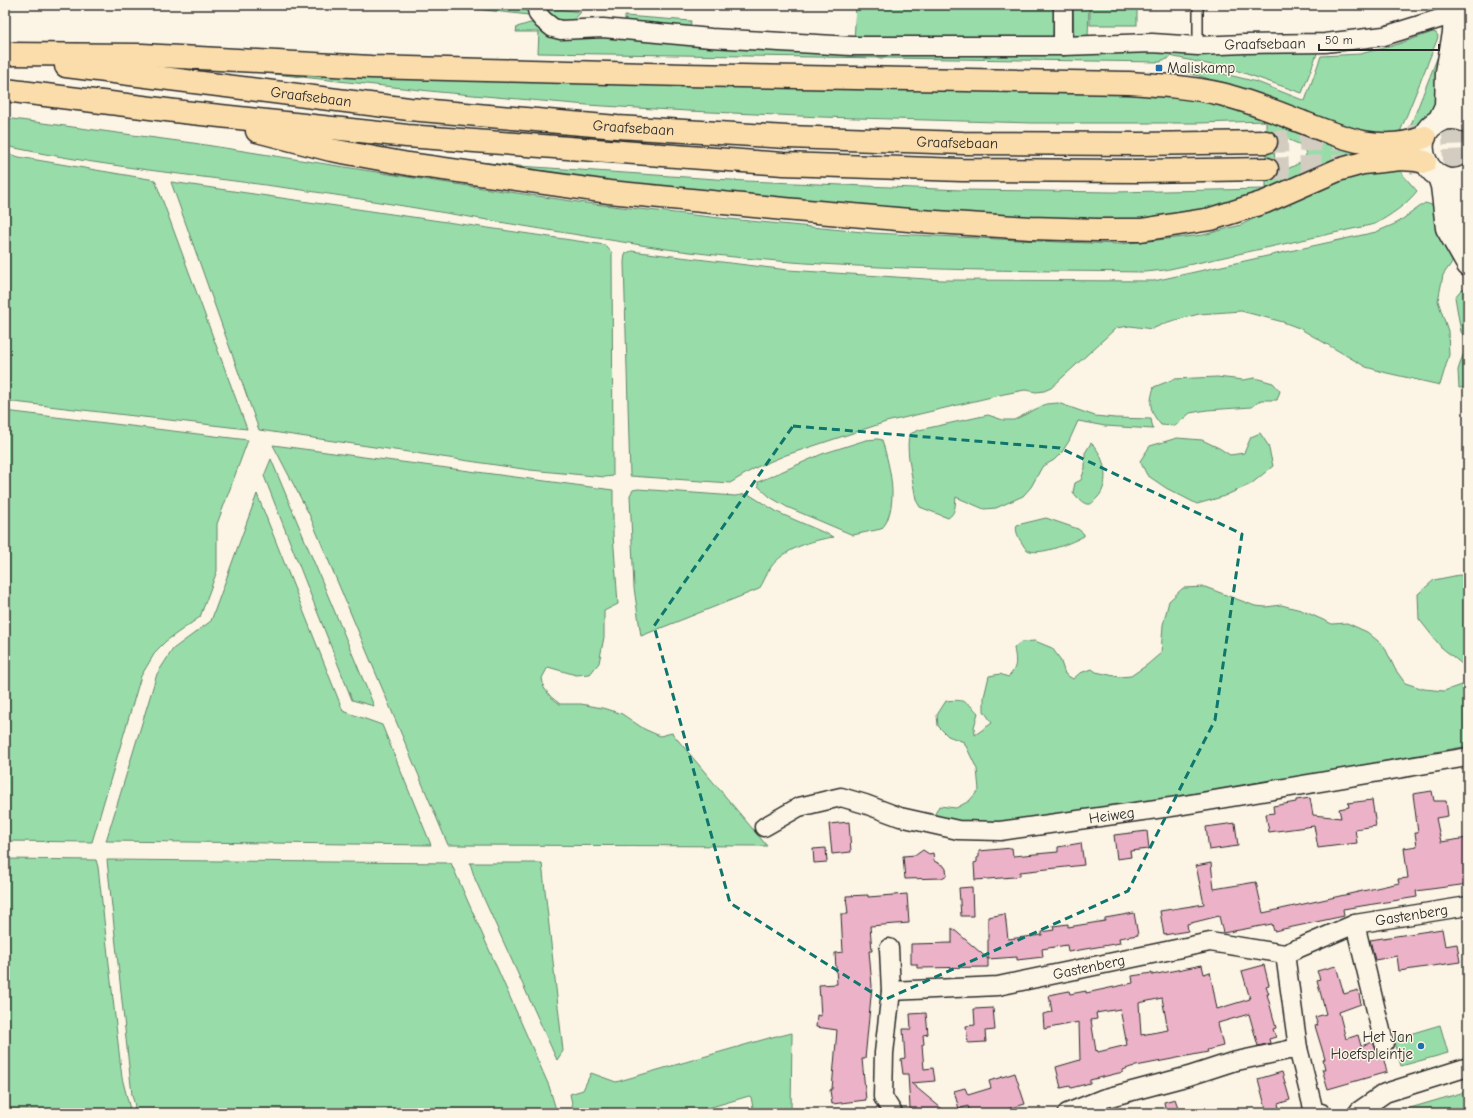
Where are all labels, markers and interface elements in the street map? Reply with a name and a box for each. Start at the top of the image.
scale bar [1319,26,1439,52]
text: 50 m [1325,33,1353,47]
street label: Graafsebaan [1224,34,1306,54]
place label: Maliskamp [1167,59,1235,77]
marker: Maliskamp [1154,63,1164,73]
street label: Graafsebaan [269,83,353,111]
street label: Graafsebaan [592,116,675,139]
street label: Graafsebaan [916,132,998,152]
street label: Heiweg [1088,803,1136,827]
street label: Gastenberg [1374,900,1449,930]
street label: Gastenberg [1051,951,1127,983]
place label: Het Jan Hoefspleintje [1330,1028,1413,1063]
marker: Het Jan Hoefspleintje [1416,1041,1426,1051]

